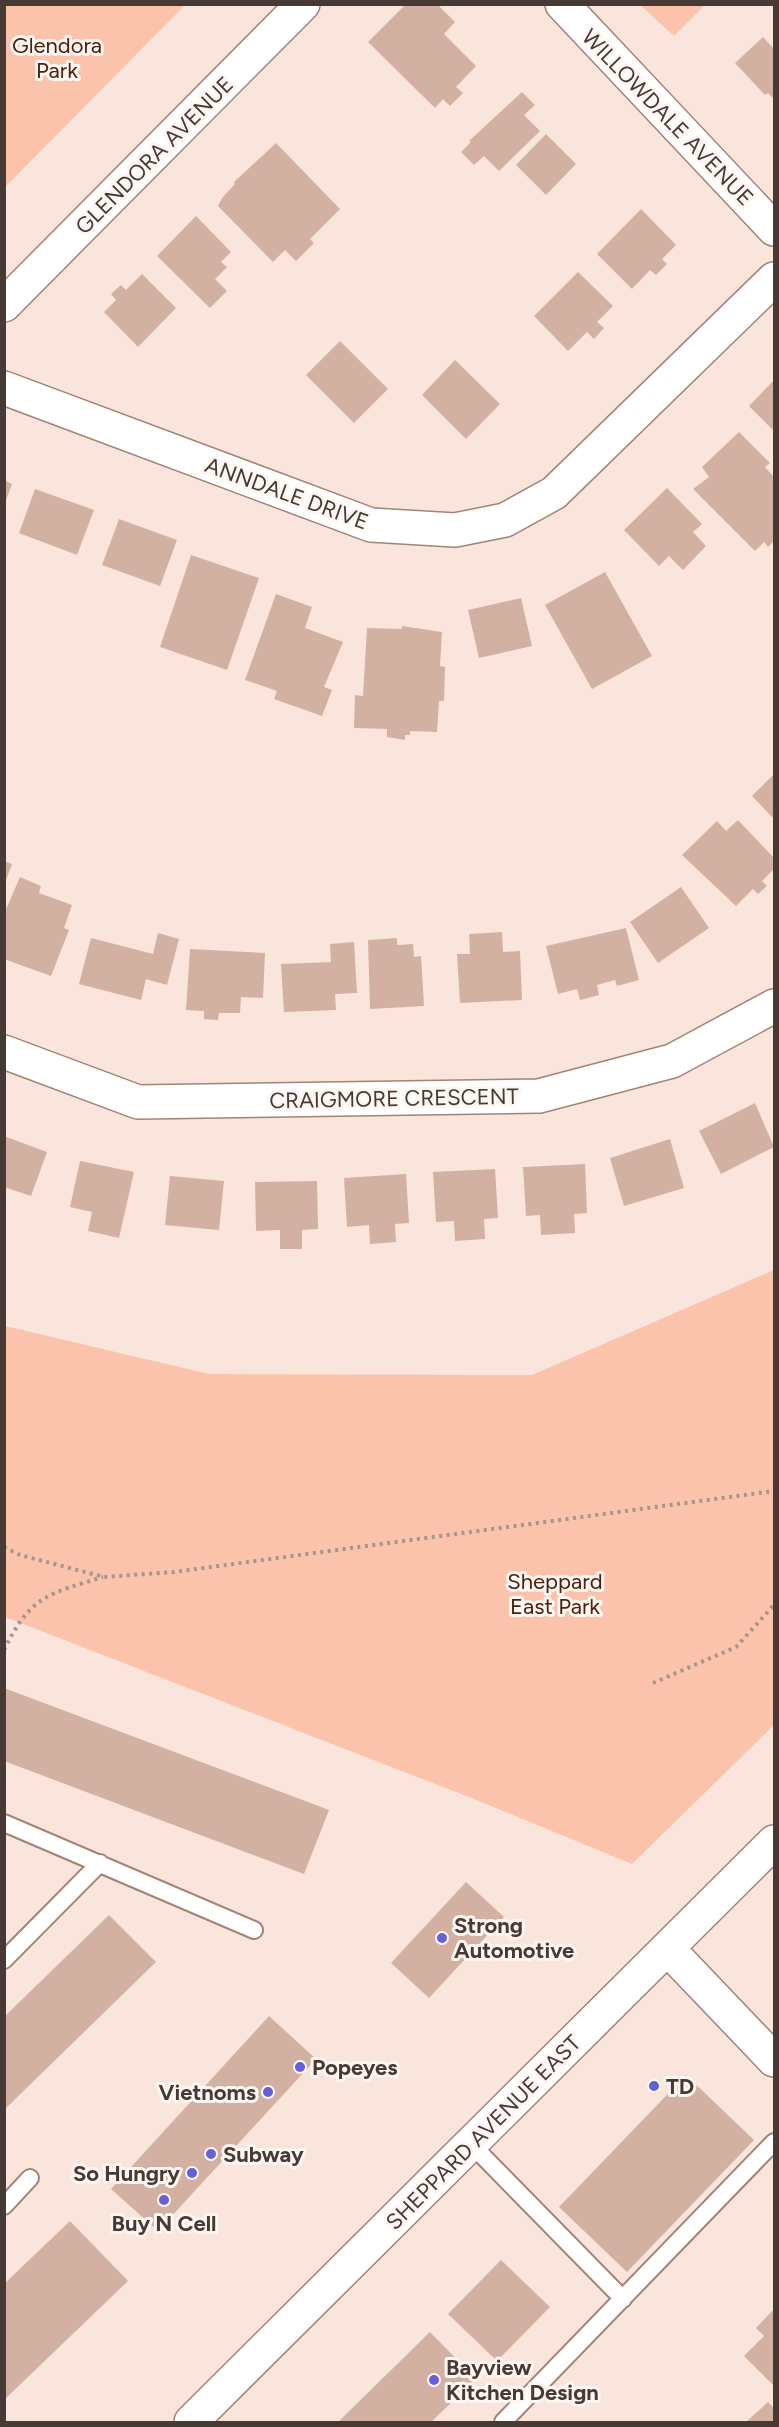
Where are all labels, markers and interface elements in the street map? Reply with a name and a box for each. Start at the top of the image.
street label: WILLOWDALE AVENUE [576,23,759,211]
park label: Glendora Park [12,32,102,84]
street label: GLENDORA AVENUE [70,71,239,240]
street label: ANNDALE DRIVE [201,451,372,536]
street label: CRAIGMORE CRESCENT [269,1083,519,1114]
park label: Sheppard East Park [507,1568,603,1620]
place label: Strong Automotive [454,1912,574,1964]
marker: Strong Automotive [435,1931,449,1945]
street label: SHEPPARD AVENUE EAST [380,2029,586,2235]
place label: Popeyes [312,2054,398,2081]
marker: Popeyes [293,2060,307,2074]
place label: TD [666,2073,694,2100]
place label: Vietnoms [159,2079,256,2106]
marker: TD [647,2079,661,2093]
marker: Vietnoms [261,2085,275,2099]
place label: Subway [223,2141,304,2168]
marker: Subway [204,2147,218,2161]
place label: So Hungry [73,2160,180,2187]
marker: So Hungry [185,2166,199,2180]
marker: Buy N Cell [157,2193,171,2207]
place label: Buy N Cell [111,2210,217,2237]
place label: Bayview Kitchen Design [446,2354,599,2406]
marker: Bayview Kitchen Design [427,2373,441,2387]

